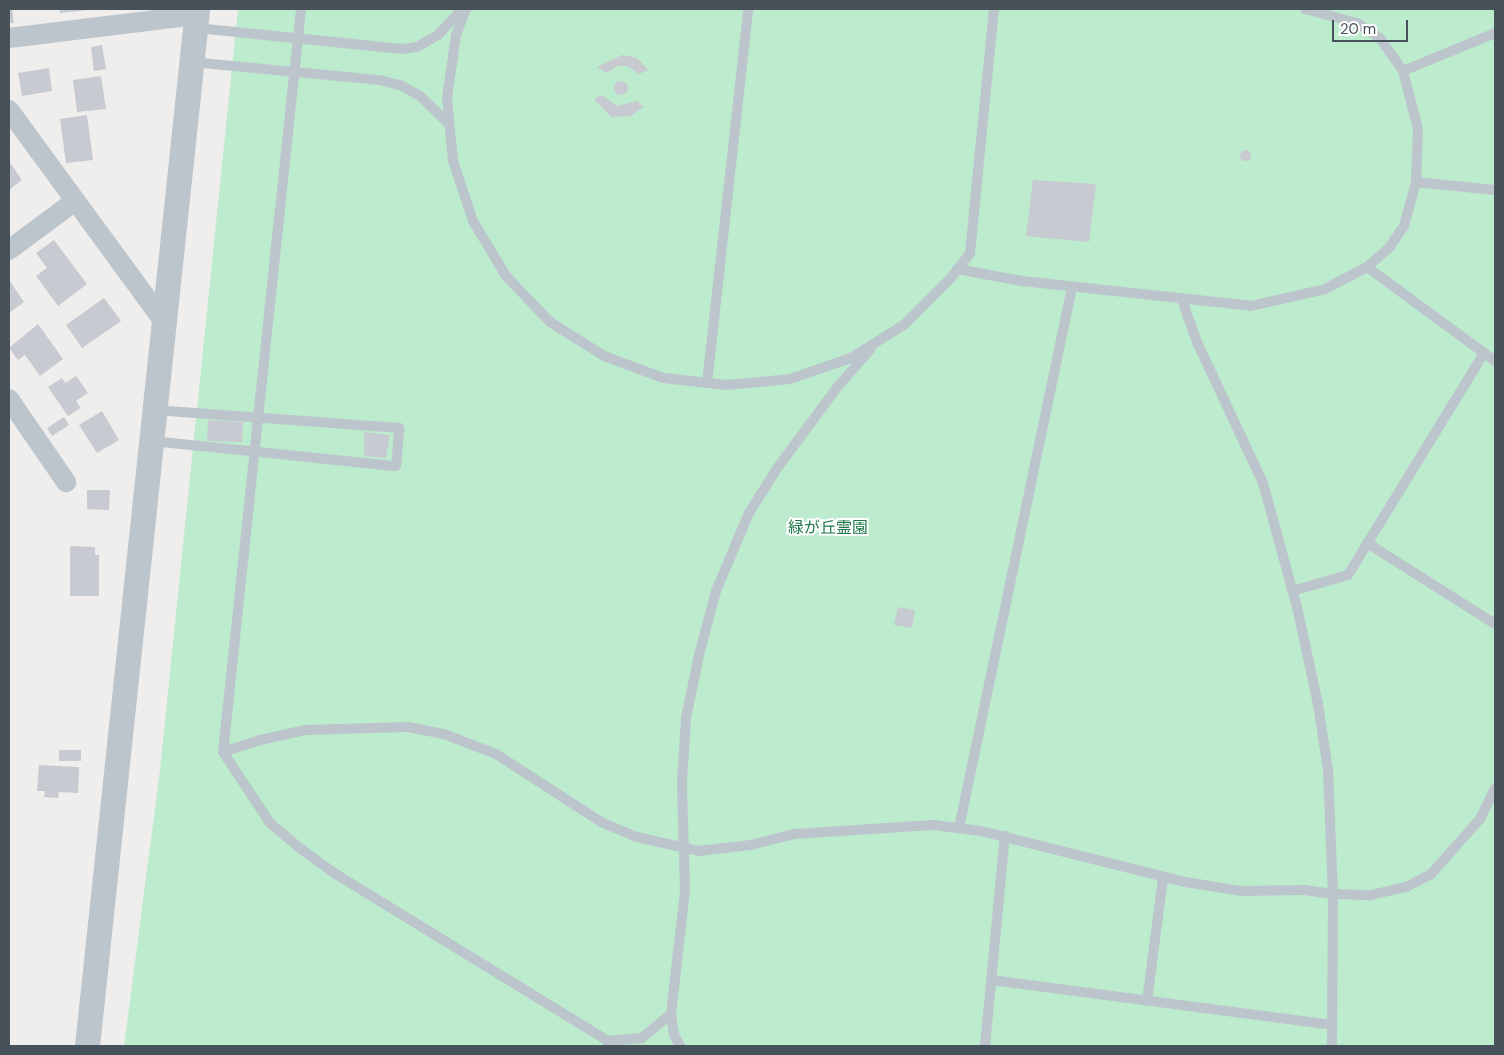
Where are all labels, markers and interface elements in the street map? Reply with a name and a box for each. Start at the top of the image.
scale bar [1334,10,1410,42]
text: 20 m [1340,19,1376,39]
park label: 緑が丘霊園 [788,518,868,538]

